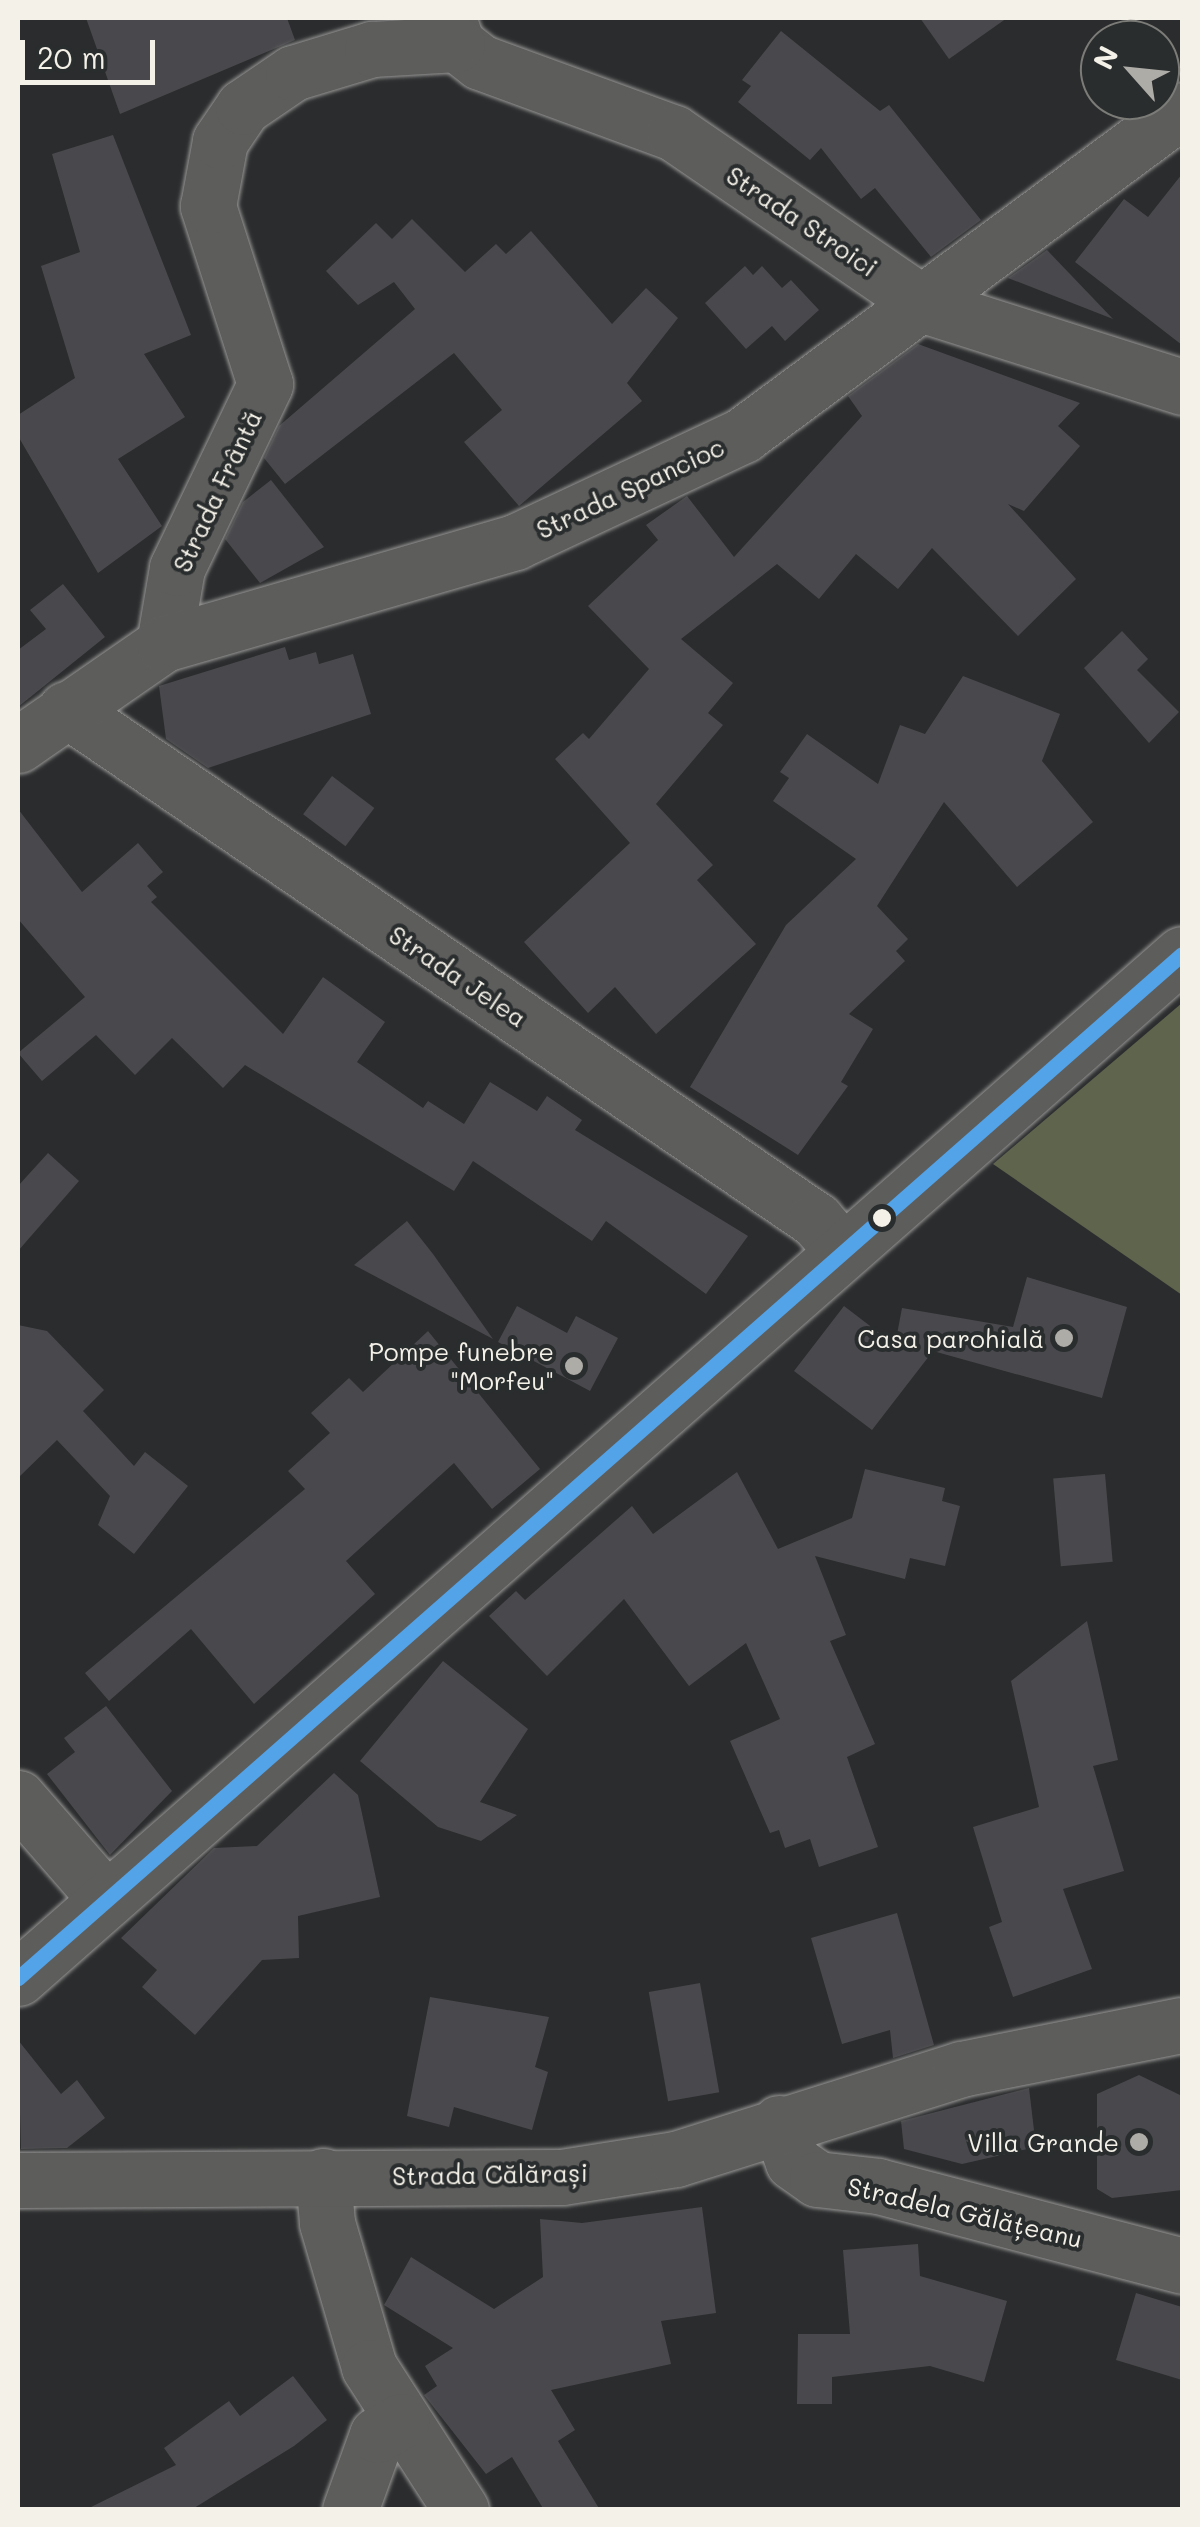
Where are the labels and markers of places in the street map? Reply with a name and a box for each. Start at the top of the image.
unlabelled marker [872,1208,892,1228]
place label: Casa parohială [857,1323,1044,1353]
marker: Casa parohială [1053,1327,1075,1349]
place label: Pompe funebre "Morfeu" [368,1337,554,1396]
marker: Pompe funebre "Morfeu" [563,1355,585,1377]
place label: Villa Grande [967,2127,1119,2157]
marker: Villa Grande [1128,2131,1150,2153]

